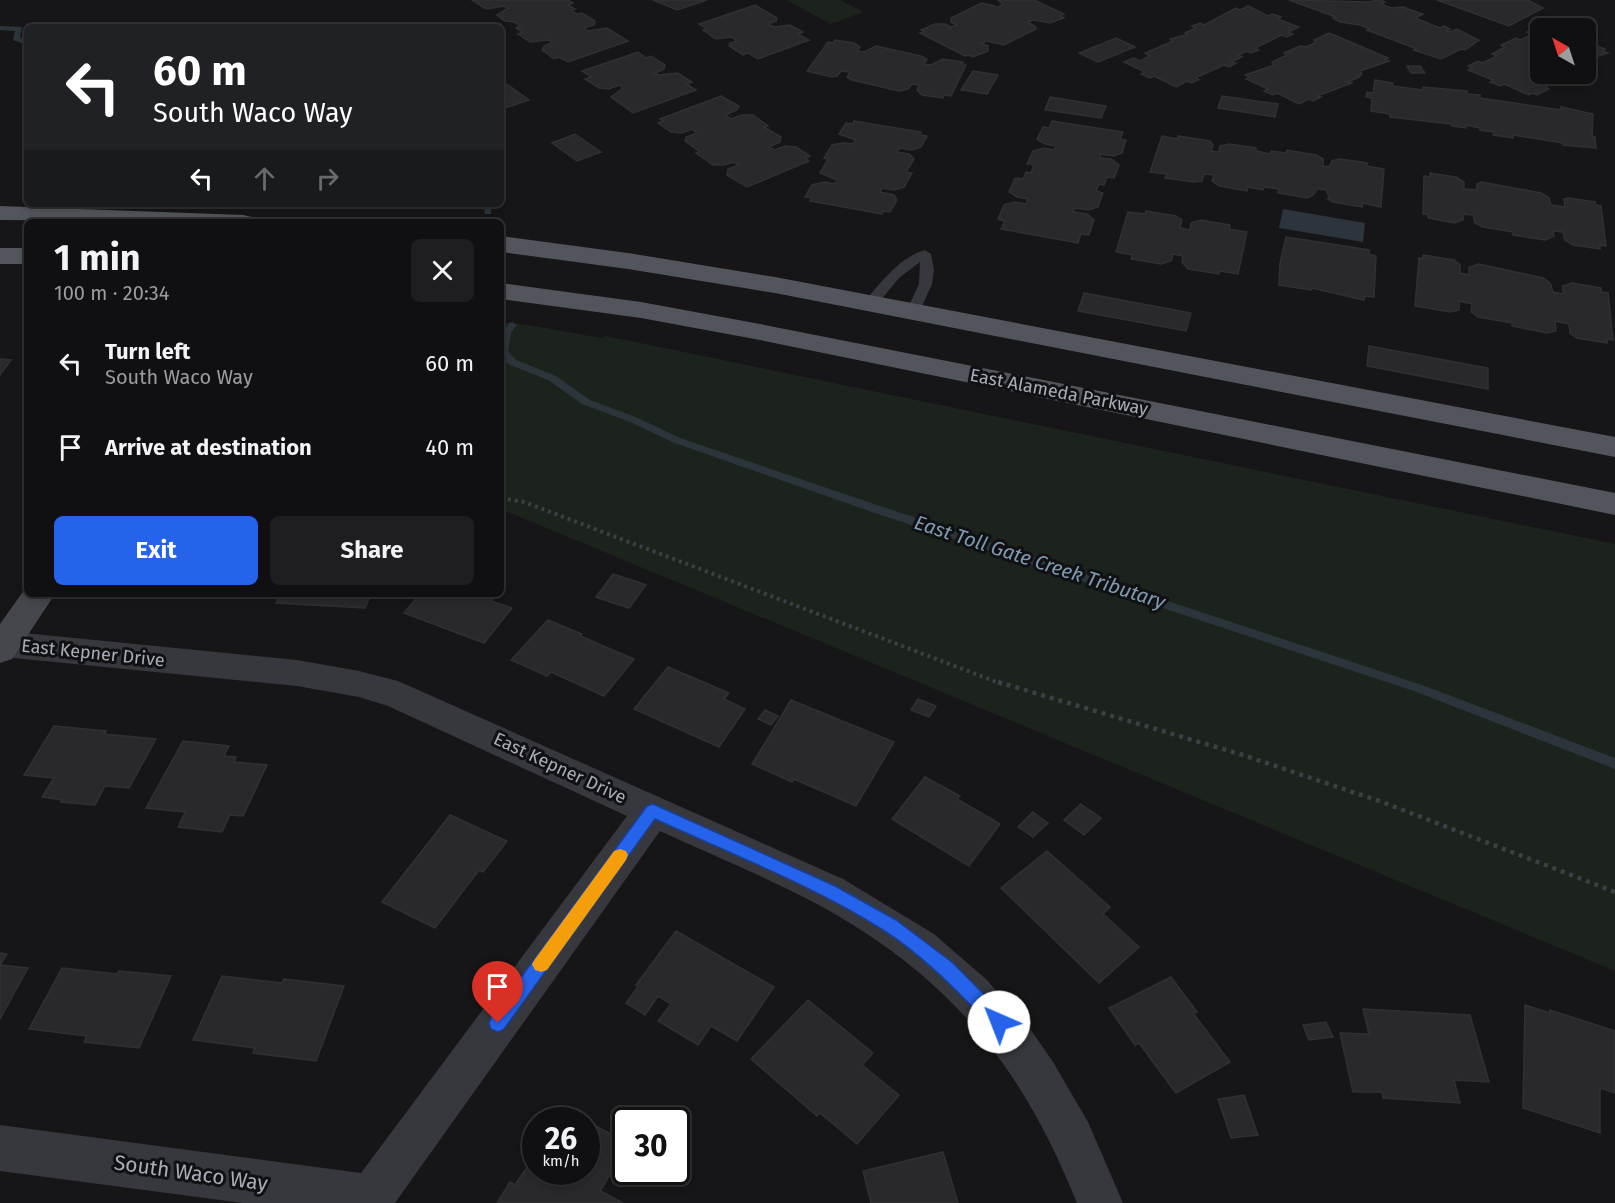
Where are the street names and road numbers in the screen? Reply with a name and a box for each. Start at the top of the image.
street label: East Alameda Parkway [968,364,1150,420]
street label: East Kepner Drive [20,635,166,671]
street label: East Kepner Drive [490,728,630,808]
street label: South Waco Way [112,1149,270,1197]

